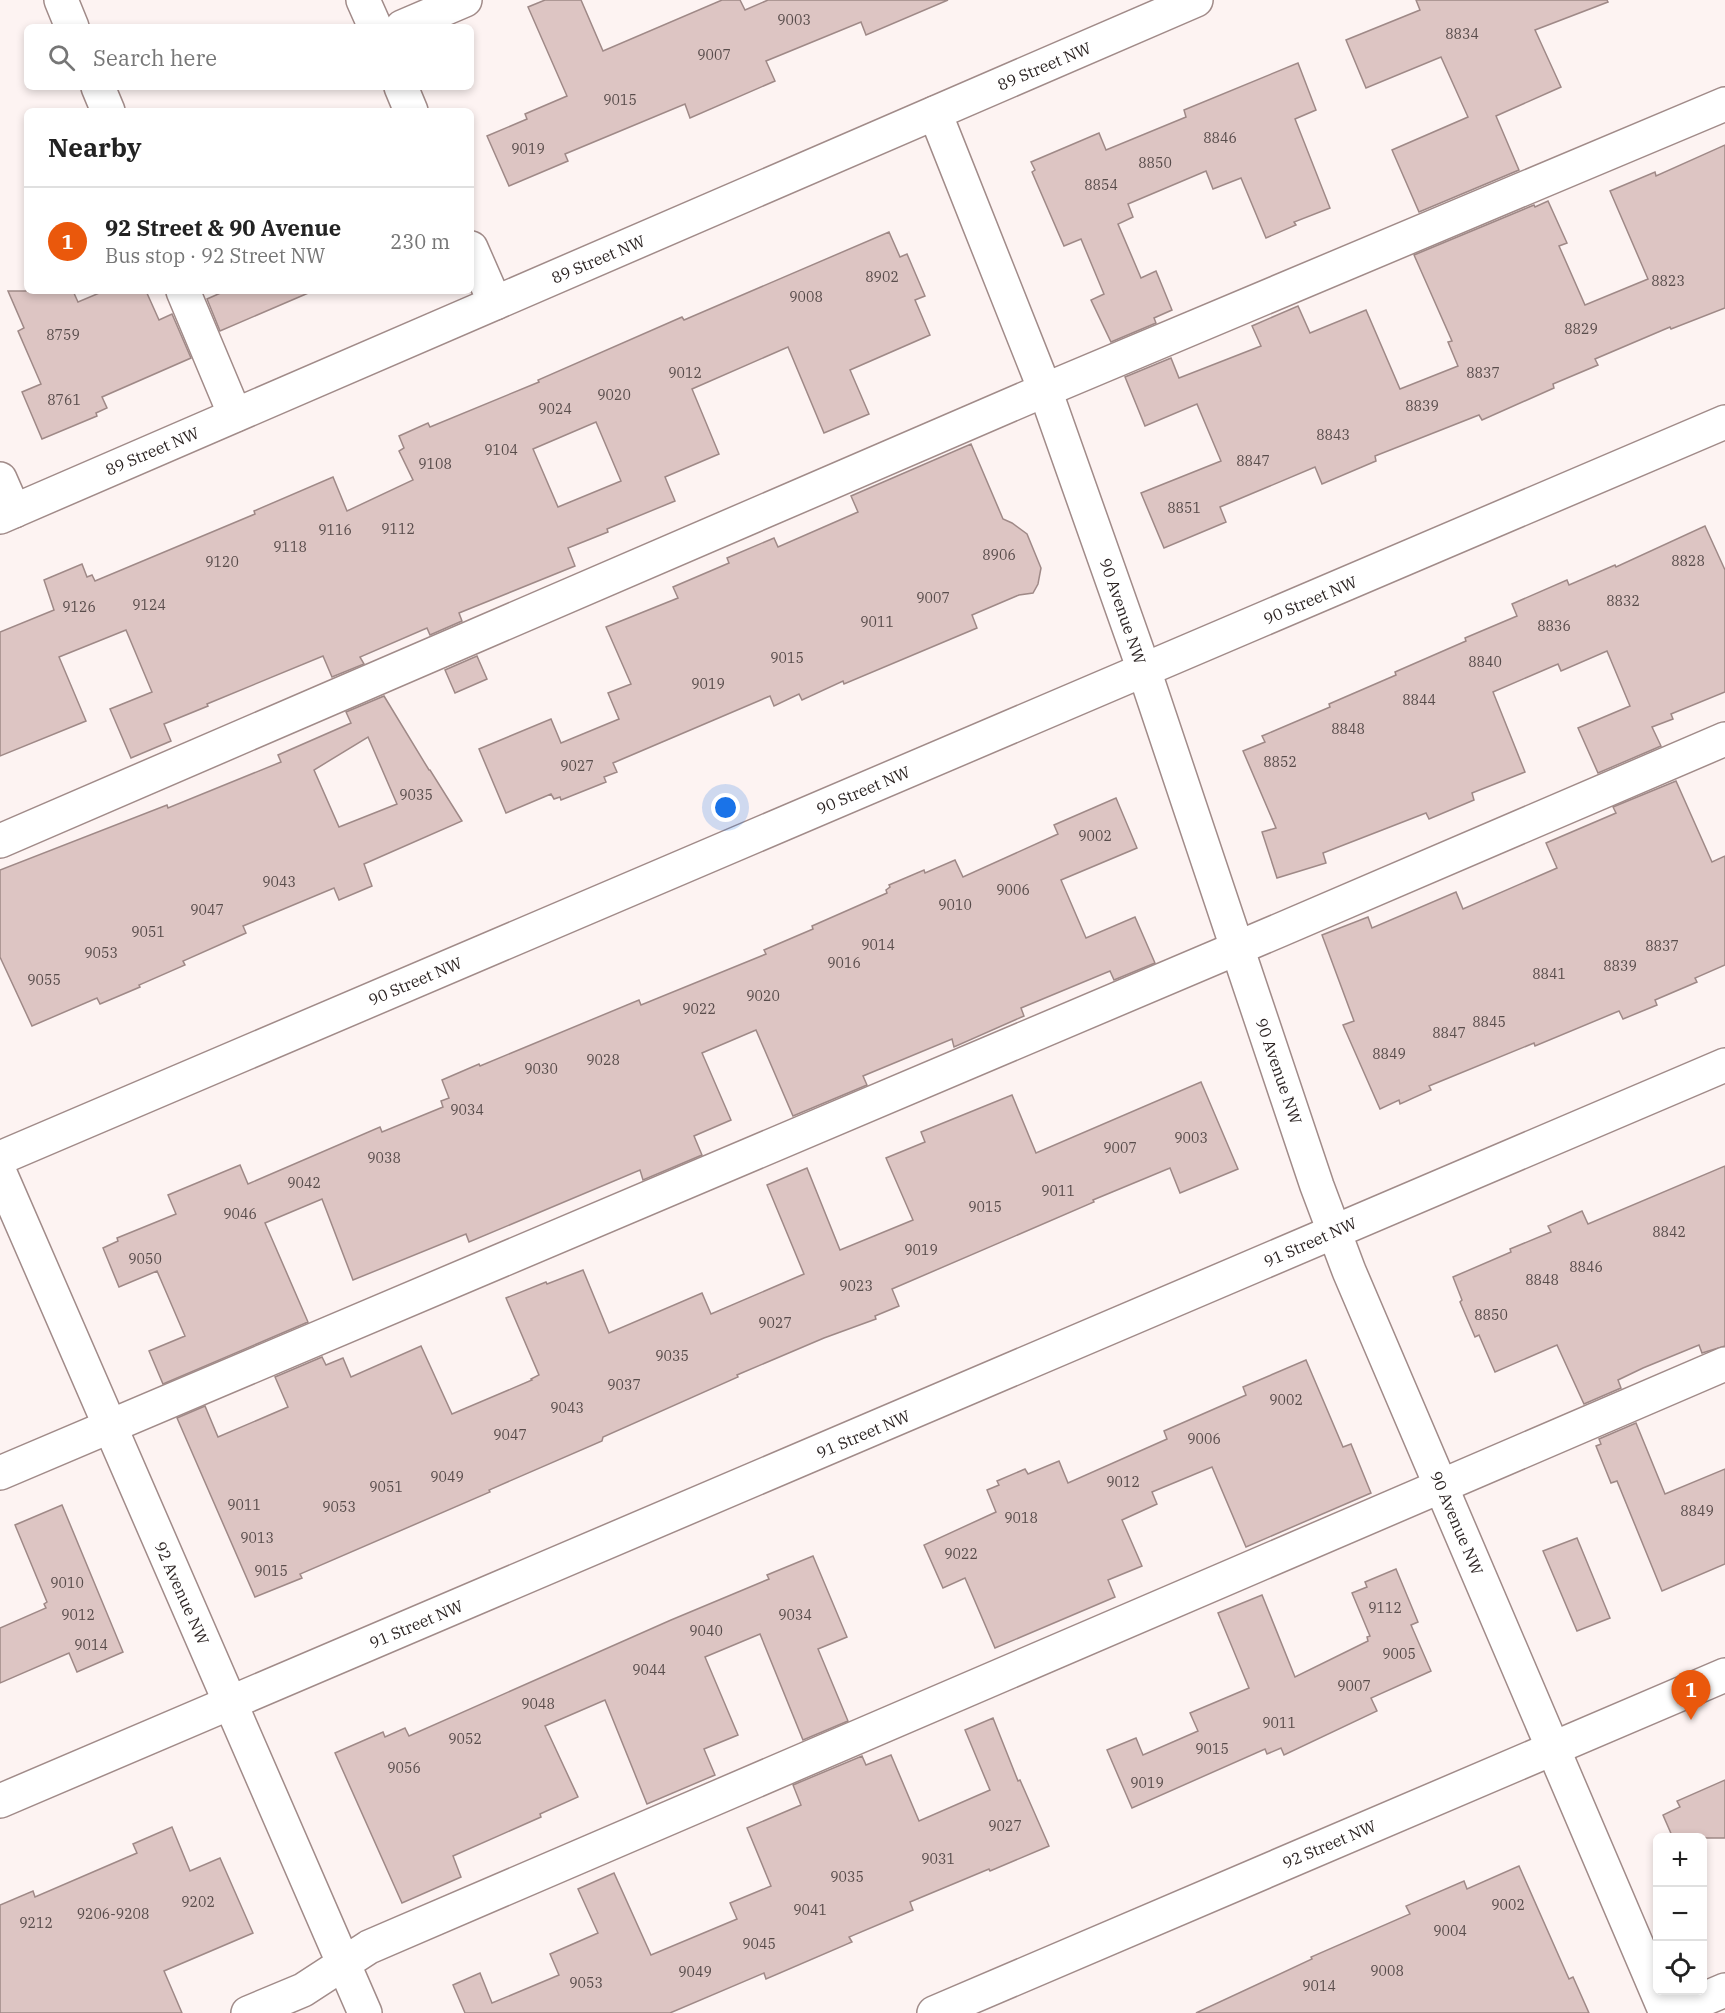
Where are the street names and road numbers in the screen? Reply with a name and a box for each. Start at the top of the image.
street label: 89 Street NW [994,37,1094,95]
street label: 89 Street NW [548,230,648,288]
street label: 89 Street NW [102,422,202,480]
street label: 90 Avenue NW [1096,555,1151,667]
street label: 90 Street NW [1260,571,1360,629]
street label: 90 Street NW [813,761,913,819]
street label: 90 Street NW [365,952,465,1010]
street label: 90 Avenue NW [1252,1015,1307,1127]
street label: 91 Street NW [1260,1212,1360,1271]
street label: 91 Street NW [813,1405,913,1463]
street label: 90 Avenue NW [1426,1468,1488,1578]
street label: 92 Avenue NW [150,1538,214,1648]
street label: 91 Street NW [366,1595,466,1653]
street label: 92 Street NW [1279,1815,1379,1873]

